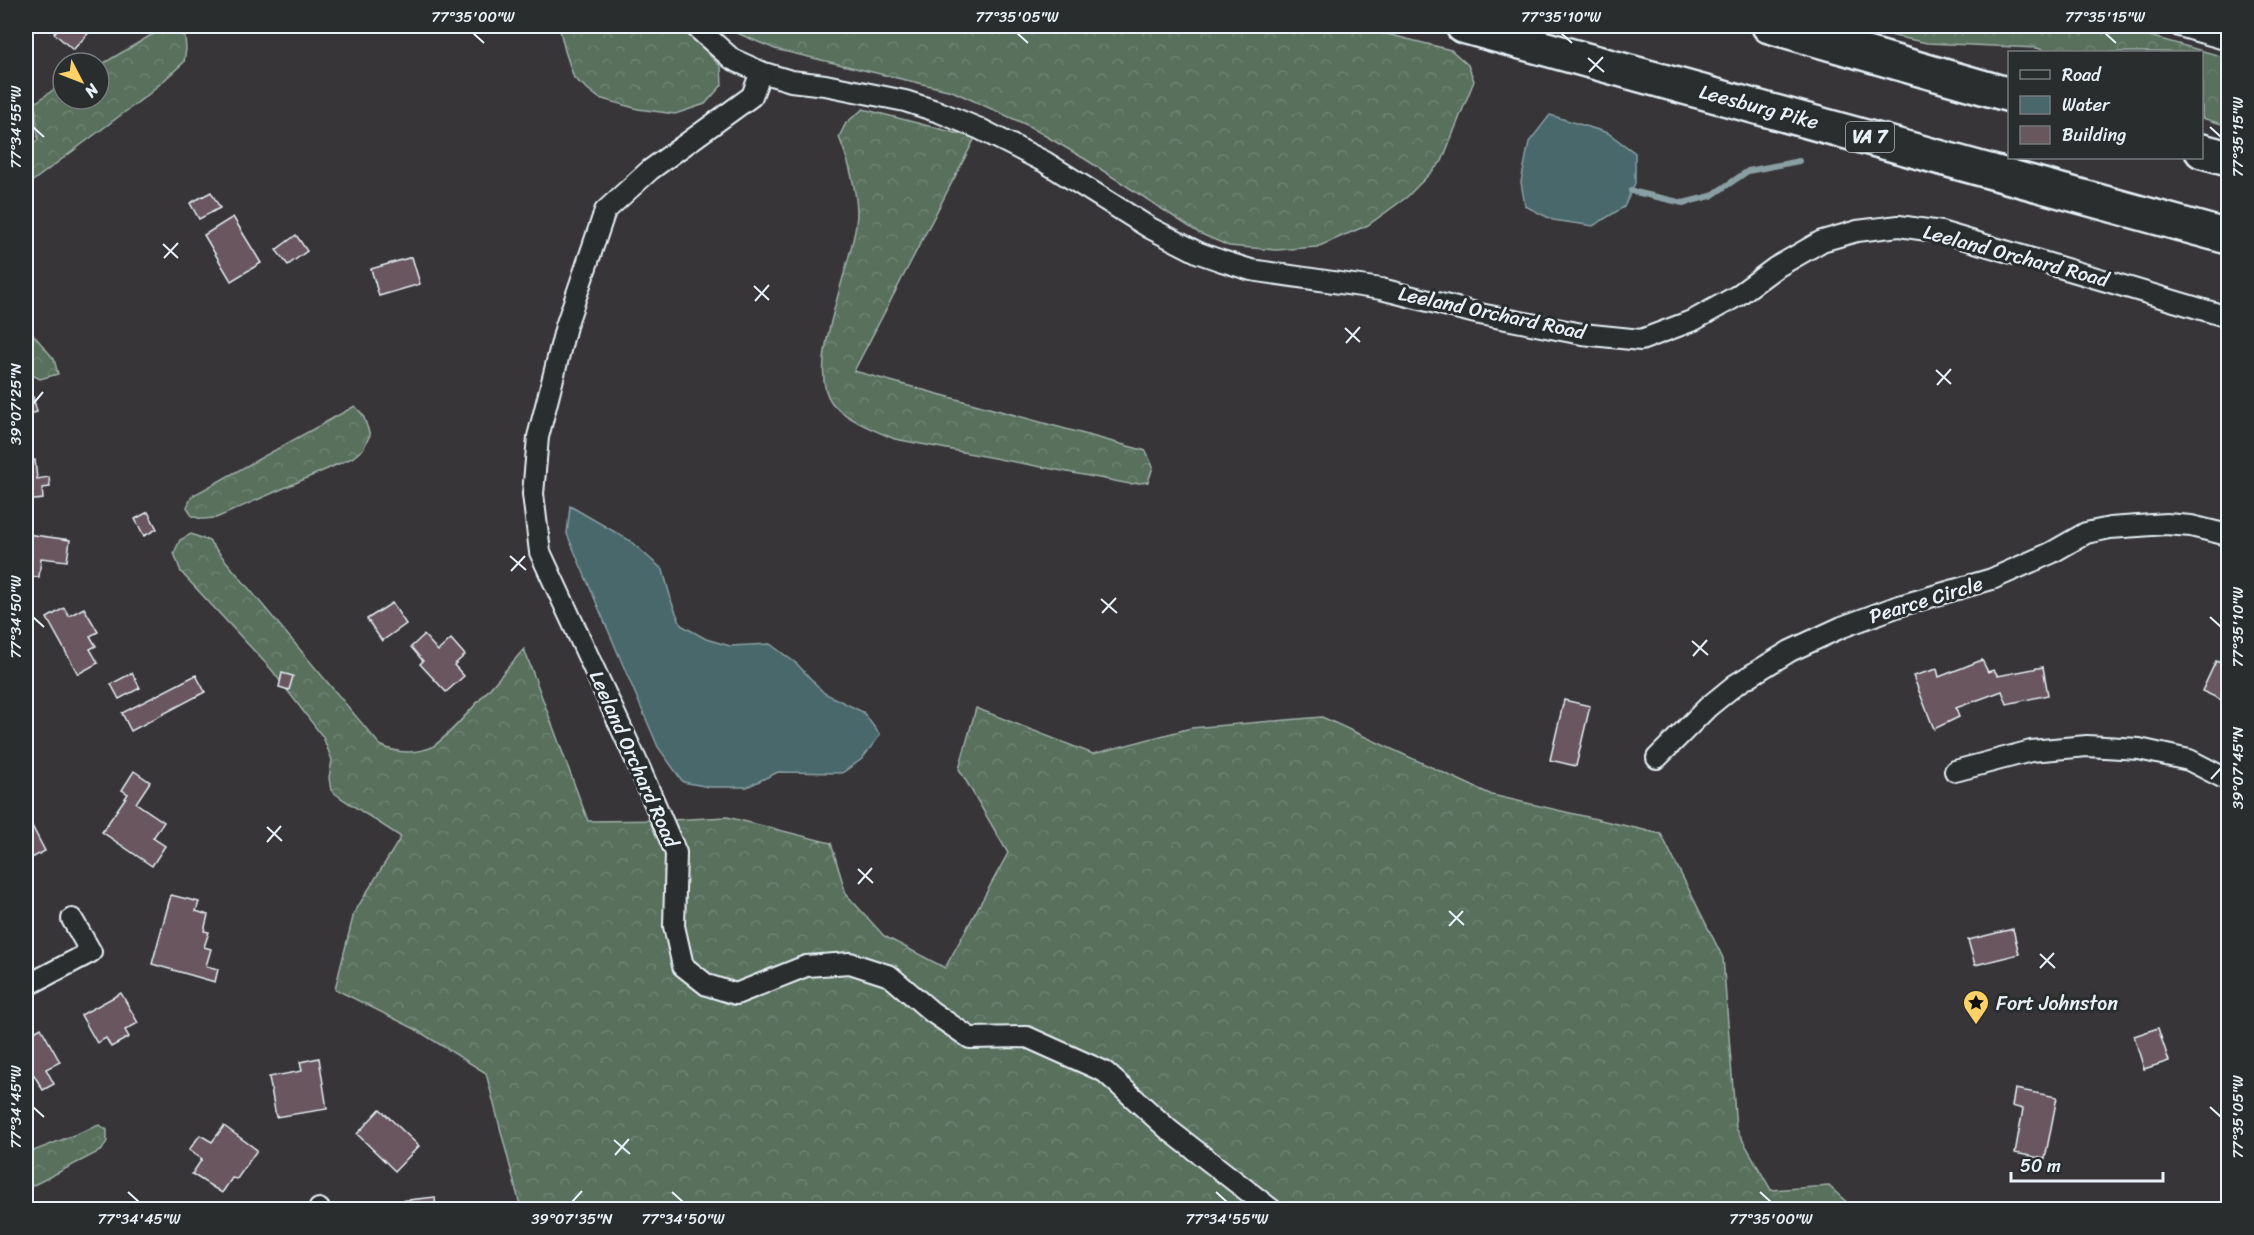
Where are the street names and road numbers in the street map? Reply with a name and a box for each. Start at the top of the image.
street label: Leesburg Pike [1695,74,1823,140]
road number: VA 7 [1846,122,1894,152]
street label: Leeland Orchard Road [1919,214,2114,298]
street label: Leeland Orchard Road [1395,276,1590,350]
street label: Pearce Circle [1865,566,1987,634]
street label: Leeland Orchard Road [579,665,689,854]

